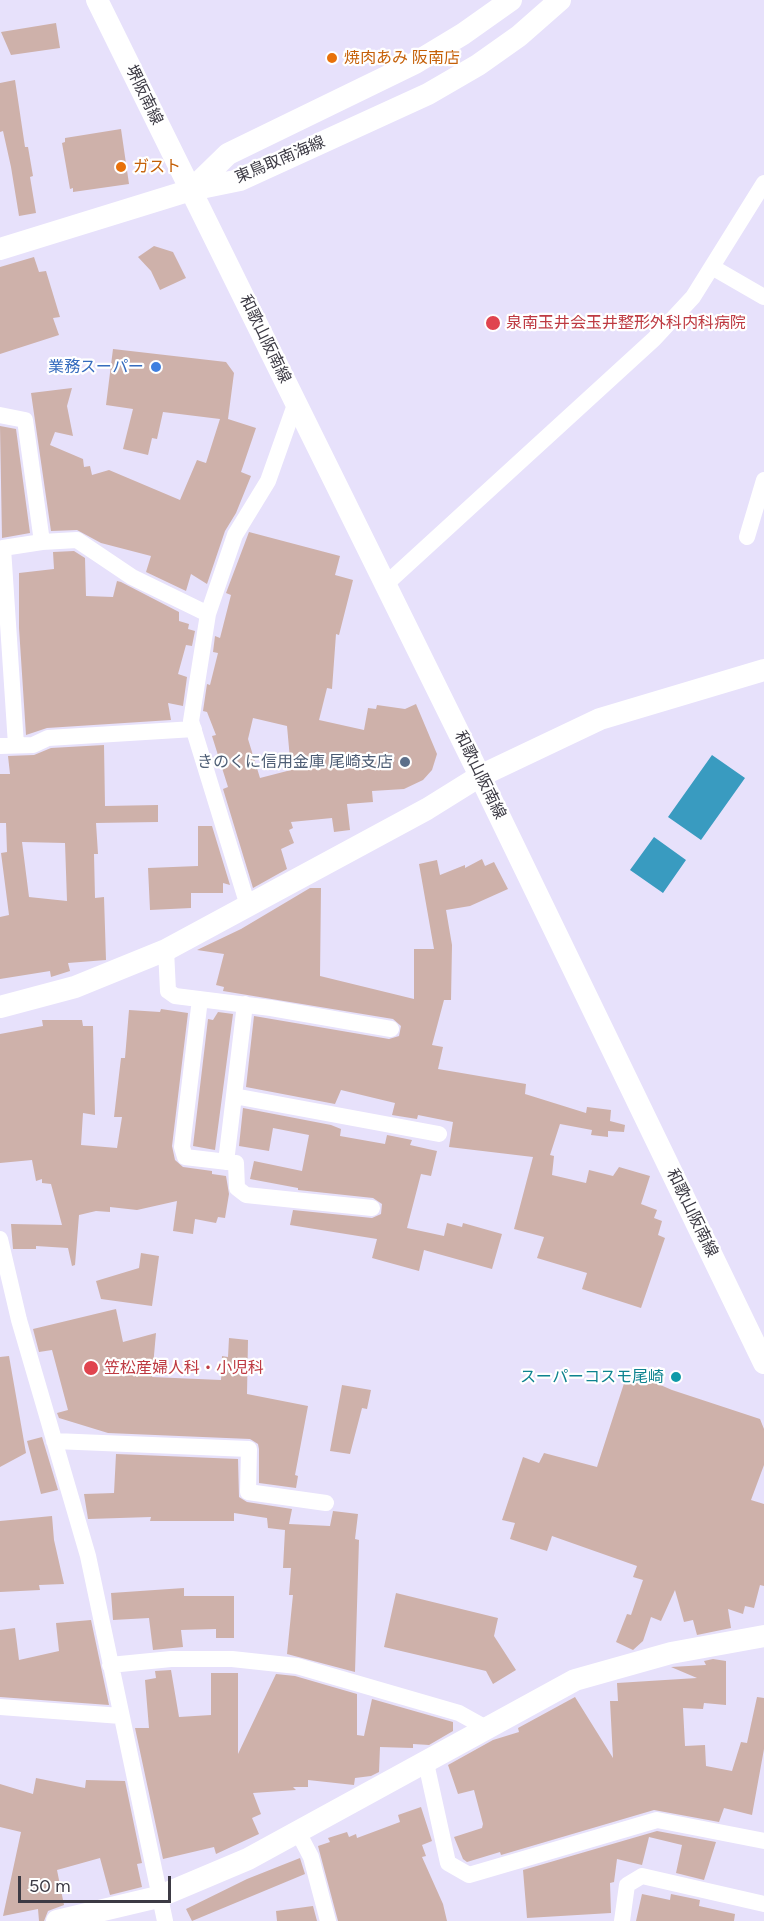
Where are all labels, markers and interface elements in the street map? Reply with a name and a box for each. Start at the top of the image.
place label: 焼肉あみ 阪南店 [344,48,460,68]
marker: 焼肉あみ 阪南店 [325,51,339,65]
street label: 堺阪南線 [121,62,167,128]
street label: 東鳥取南海線 [232,132,328,188]
place label: ガスト [133,157,181,177]
marker: ガスト [114,160,128,174]
street label: 和歌山阪南線 [235,292,295,386]
place label: 泉南玉井会玉井整形外科内科病院 [506,313,746,333]
marker: 泉南玉井会玉井整形外科内科病院 [484,314,502,332]
place label: 業務スーパー [48,357,144,377]
marker: 業務スーパー [149,360,163,374]
street label: 和歌山阪南線 [450,728,510,822]
place label: きのくに信用金庫 尾崎支店 [197,752,393,772]
marker: きのくに信用金庫 尾崎支店 [398,755,412,769]
street label: 和歌山阪南線 [662,1166,722,1260]
place label: 笠松産婦人科・小児科 [104,1358,264,1378]
marker: 笠松産婦人科・小児科 [82,1359,100,1377]
place label: スーパーコスモ尾崎 [520,1367,664,1387]
marker: スーパーコスモ尾崎 [669,1370,683,1384]
scale bar [21,1864,174,1902]
text: 50 m [29,1875,71,1897]

